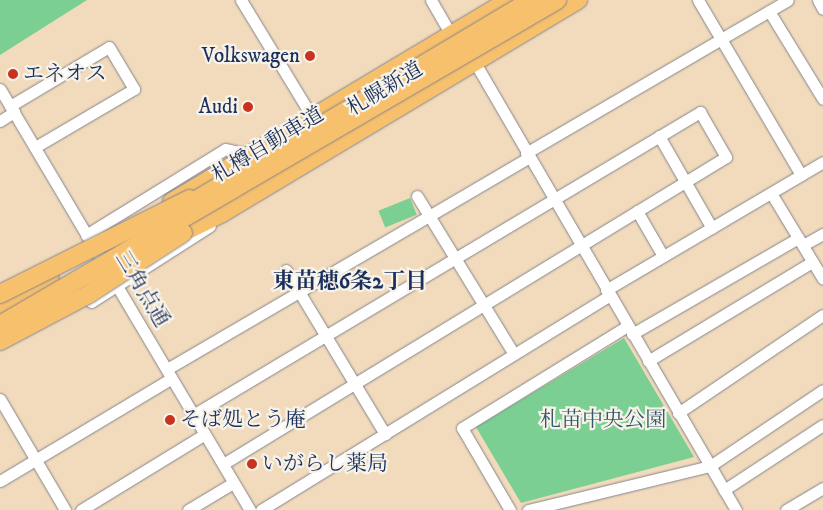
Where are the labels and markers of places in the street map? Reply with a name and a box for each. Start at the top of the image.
place label: Volkswagen [202,43,300,69]
marker: Volkswagen [304,50,316,62]
place label: エネオス [23,61,107,87]
marker: エネオス [7,68,19,80]
place label: Audi [199,94,238,120]
marker: Audi [242,101,254,113]
place label: そば処とう庵 [180,407,306,433]
marker: そば処とう庵 [164,414,176,426]
place label: いがらし薬局 [262,451,388,477]
marker: いがらし薬局 [246,458,258,470]

